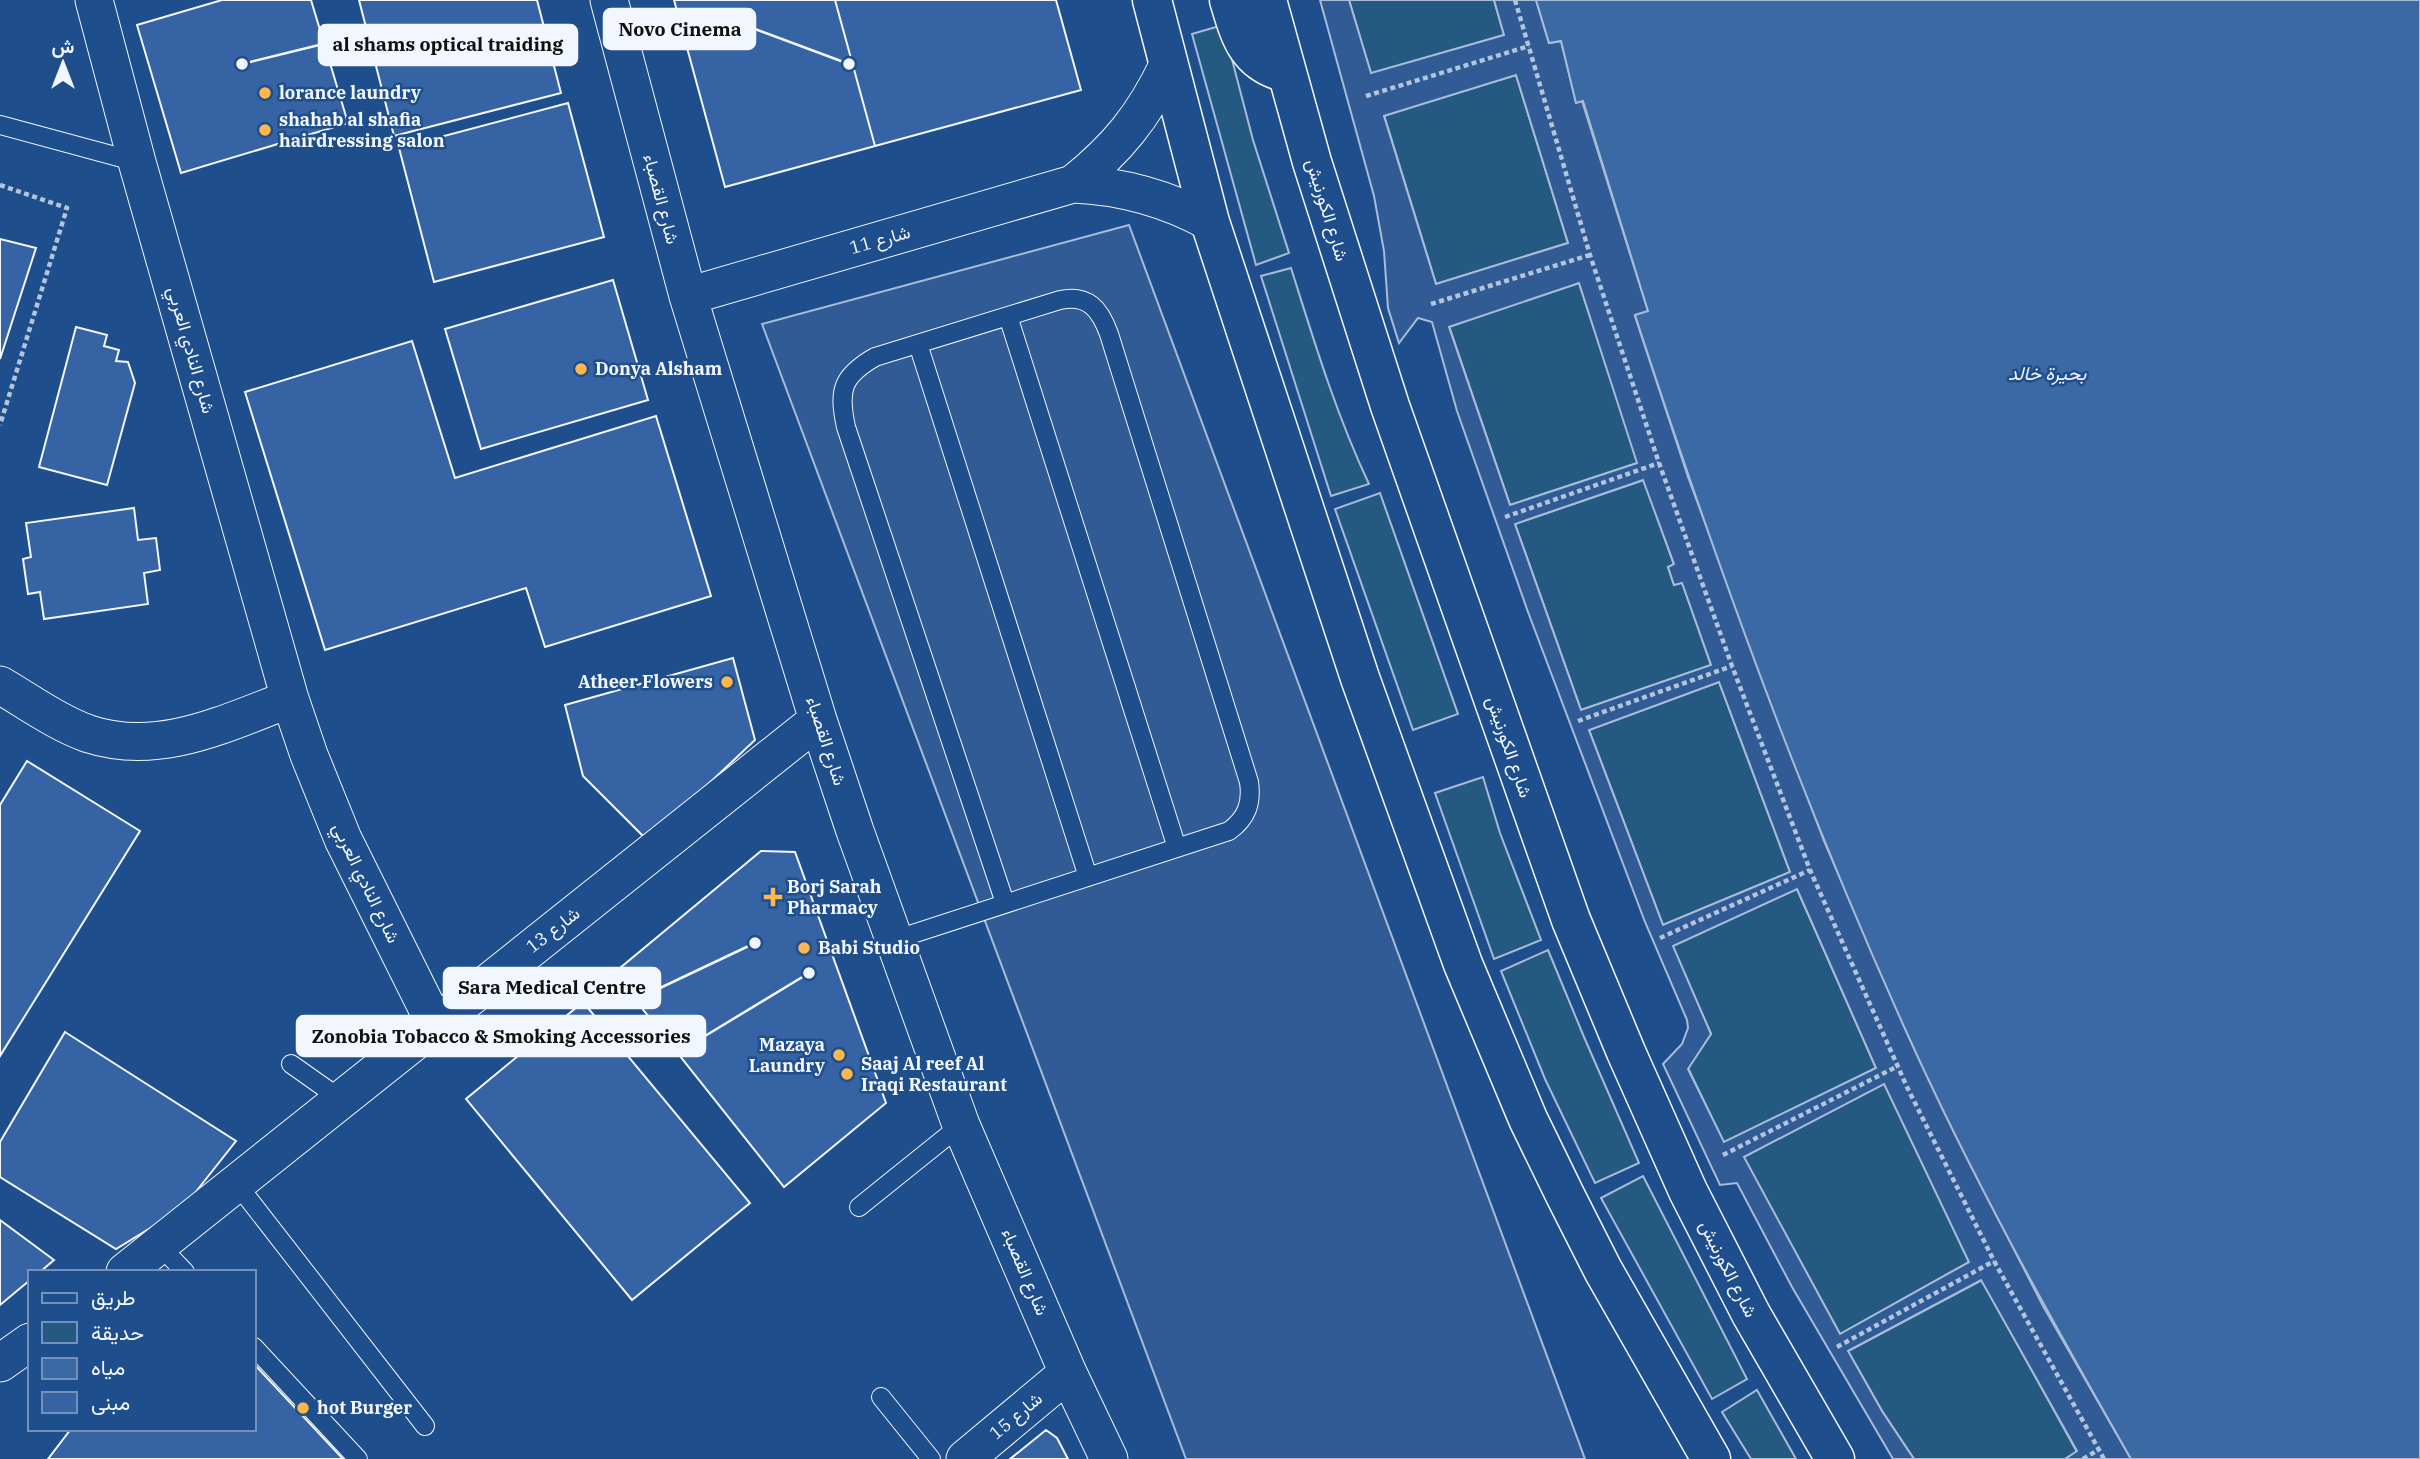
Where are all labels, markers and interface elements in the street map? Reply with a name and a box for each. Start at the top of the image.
callout: Novo Cinema [604,9,755,49]
text: Novo Cinema [618,17,742,41]
callout: al shams optical traiding [319,25,577,65]
north arrow [28,28,98,98]
text: al shams optical traiding [333,32,563,56]
text: ش [52,34,75,58]
place label: lorance laundry [279,81,422,104]
marker: lorance laundry [257,85,273,101]
place label: shahab al shafia hairdressing salon [279,108,445,152]
marker: shahab al shafia hairdressing salon [257,122,273,138]
street label: شارع القصباء [637,151,685,247]
street label: شارع الكورنيش [1300,156,1354,264]
street label: شارع 11 [847,220,913,260]
street label: شارع النادي العربي [159,284,221,417]
place label: Donya Alsham [595,357,723,380]
marker: Donya Alsham [573,361,589,377]
water label: بحيرة خالد [2008,361,2087,385]
place label: Atheer Flowers [578,670,713,693]
marker: Atheer Flowers [719,674,735,690]
street label: شارع القصباء [800,693,852,789]
street label: شارع الكورنيش [1480,693,1538,801]
street label: شارع النادي العربي [324,819,405,948]
place label: Borj Sarah Pharmacy [787,875,882,919]
marker: Borj Sarah Pharmacy [765,889,781,905]
street label: شارع 13 [521,901,585,959]
place label: Babi Studio [818,936,920,959]
marker: Babi Studio [796,940,812,956]
callout: Sara Medical Centre [444,968,660,1008]
text: Sara Medical Centre [458,975,646,999]
callout: Zonobia Tobacco & Smoking Accessories [297,1016,705,1056]
text: Zonobia Tobacco & Smoking Accessories [311,1024,691,1048]
place label: Mazaya Laundry [749,1033,826,1077]
marker: Mazaya Laundry [831,1047,847,1063]
place label: Saaj Al reef Al Iraqi Restaurant [861,1052,1007,1096]
marker: Saaj Al reef Al Iraqi Restaurant [839,1066,855,1082]
street label: شارع الكورنيش [1693,1216,1763,1322]
street label: شارع القصباء [996,1225,1054,1319]
legend [28,1270,256,1431]
text: طريق [91,1283,136,1311]
text: حديقة [91,1318,144,1346]
text: مياه [91,1353,125,1381]
street label: شارع 15 [985,1387,1047,1445]
text: مبنى [91,1388,130,1416]
place label: hot Burger [317,1396,412,1419]
marker: hot Burger [295,1400,311,1416]

